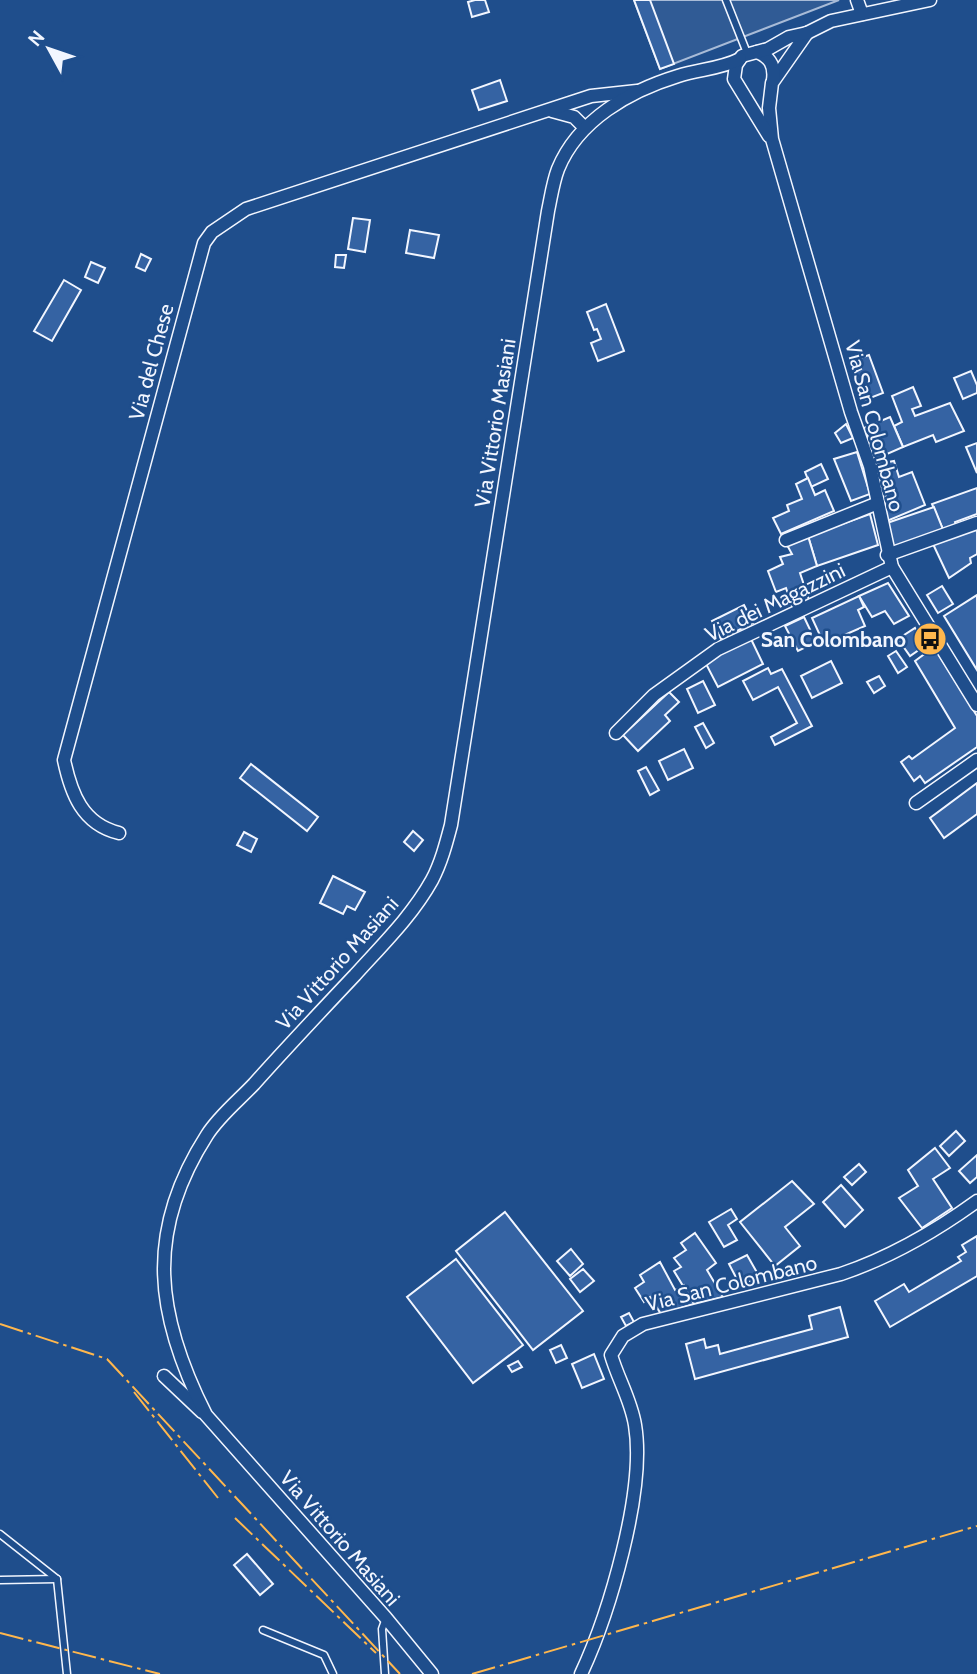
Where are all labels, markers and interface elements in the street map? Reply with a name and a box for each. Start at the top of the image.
north arrow [14,14,84,84]
text: N [23,26,49,51]
street label: Via del Chese [123,301,179,423]
street label: Via Vittorio Masiani [469,337,521,509]
street label: Via San Colombano [840,338,910,514]
street label: Via dei Magazzini [701,557,849,647]
bus stop icon: San Colombano [911,620,949,658]
place label: San Colombano [761,627,906,652]
street label: Via Vittorio Masiani [271,891,403,1035]
street label: Via San Colombano [643,1250,819,1316]
street label: Via Vittorio Masiani [275,1465,405,1611]

